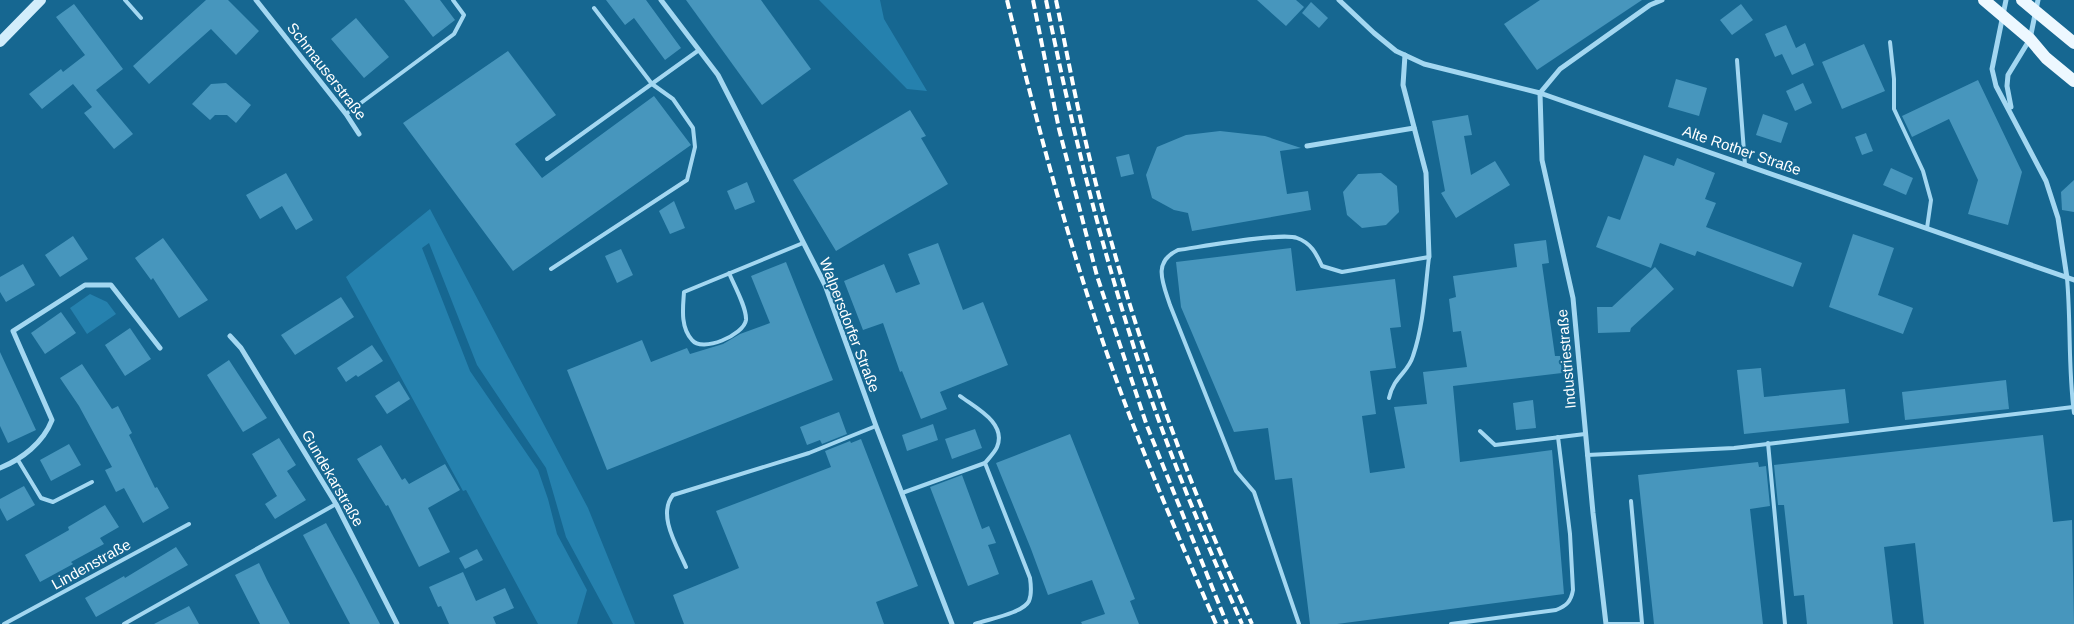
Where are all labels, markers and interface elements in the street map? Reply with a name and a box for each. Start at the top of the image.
street label: Schmauserstraße [284,19,370,123]
street label: Alte Rother Straße [1681,122,1803,178]
street label: Walpersdorfer Straße [816,255,884,395]
street label: Industriestraße [1553,308,1579,410]
street label: Gundekarstraße [299,427,367,529]
street label: Lindenstraße [49,535,133,593]

